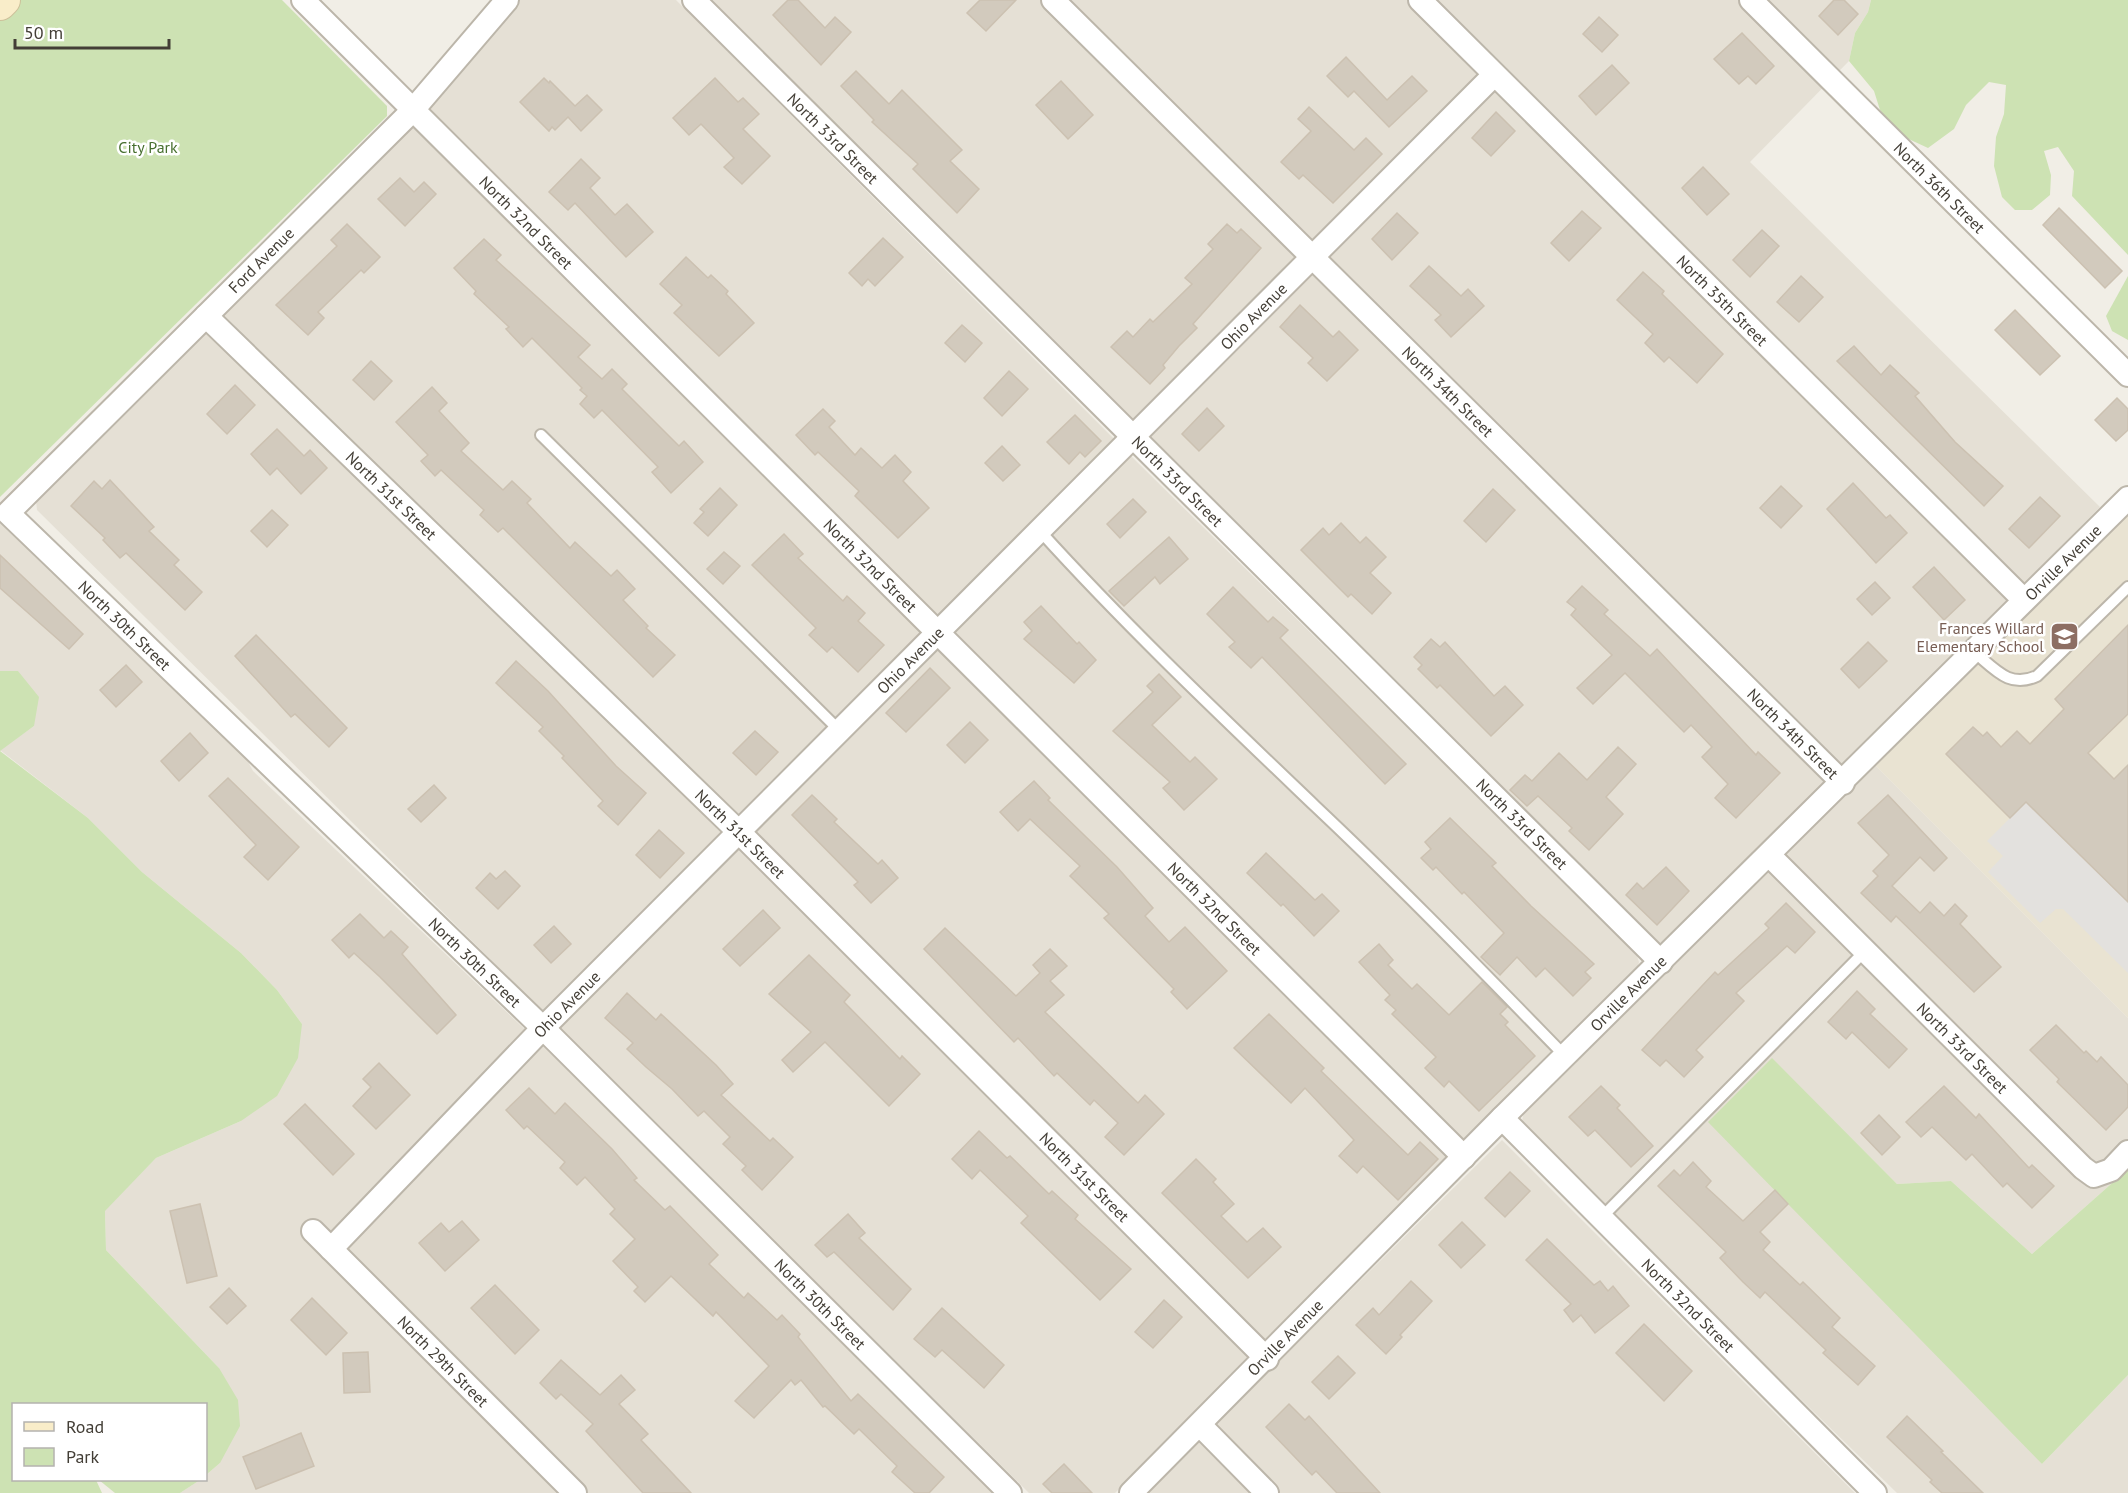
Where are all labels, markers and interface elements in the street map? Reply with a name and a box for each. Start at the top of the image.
scale bar [15,12,170,50]
text: 50 m [24,21,63,44]
street label: North 33rd Street [783,89,883,188]
park label: City Park [118,137,178,157]
street label: North 36th Street [1890,138,1990,238]
street label: North 32nd Street [475,172,577,274]
street label: Ford Avenue [224,223,298,297]
street label: North 35th Street [1672,251,1772,350]
street label: Ohio Avenue [1216,278,1291,354]
street label: North 34th Street [1398,342,1498,441]
street label: North 33rd Street [1128,431,1228,531]
street label: North 31st Street [342,447,441,544]
street label: North 32nd Street [819,515,922,617]
street label: Orville Avenue [2020,520,2105,605]
street label: North 30th Street [74,576,175,675]
place label: Frances Willard Elementary School [1917,618,2044,656]
school or university icon: Frances Willard Elementary School [2049,621,2081,653]
street label: Ohio Avenue [873,622,948,698]
street label: North 34th Street [1743,684,1843,783]
street label: North 33rd Street [1472,774,1572,874]
street label: North 31st Street [691,785,790,883]
street label: North 32nd Street [1164,858,1266,960]
street label: North 30th Street [424,913,526,1012]
street label: Orville Avenue [1586,951,1671,1035]
street label: Ohio Avenue [529,966,604,1042]
street label: North 33rd Street [1913,998,2012,1098]
street label: North 31st Street [1035,1128,1134,1226]
street label: North 30th Street [771,1254,871,1354]
street label: North 32nd Street [1637,1254,1739,1357]
street label: Orville Avenue [1243,1295,1327,1380]
street label: North 29th Street [393,1311,493,1411]
legend [12,1403,207,1481]
text: Road [66,1415,104,1438]
text: Park [66,1445,99,1468]

